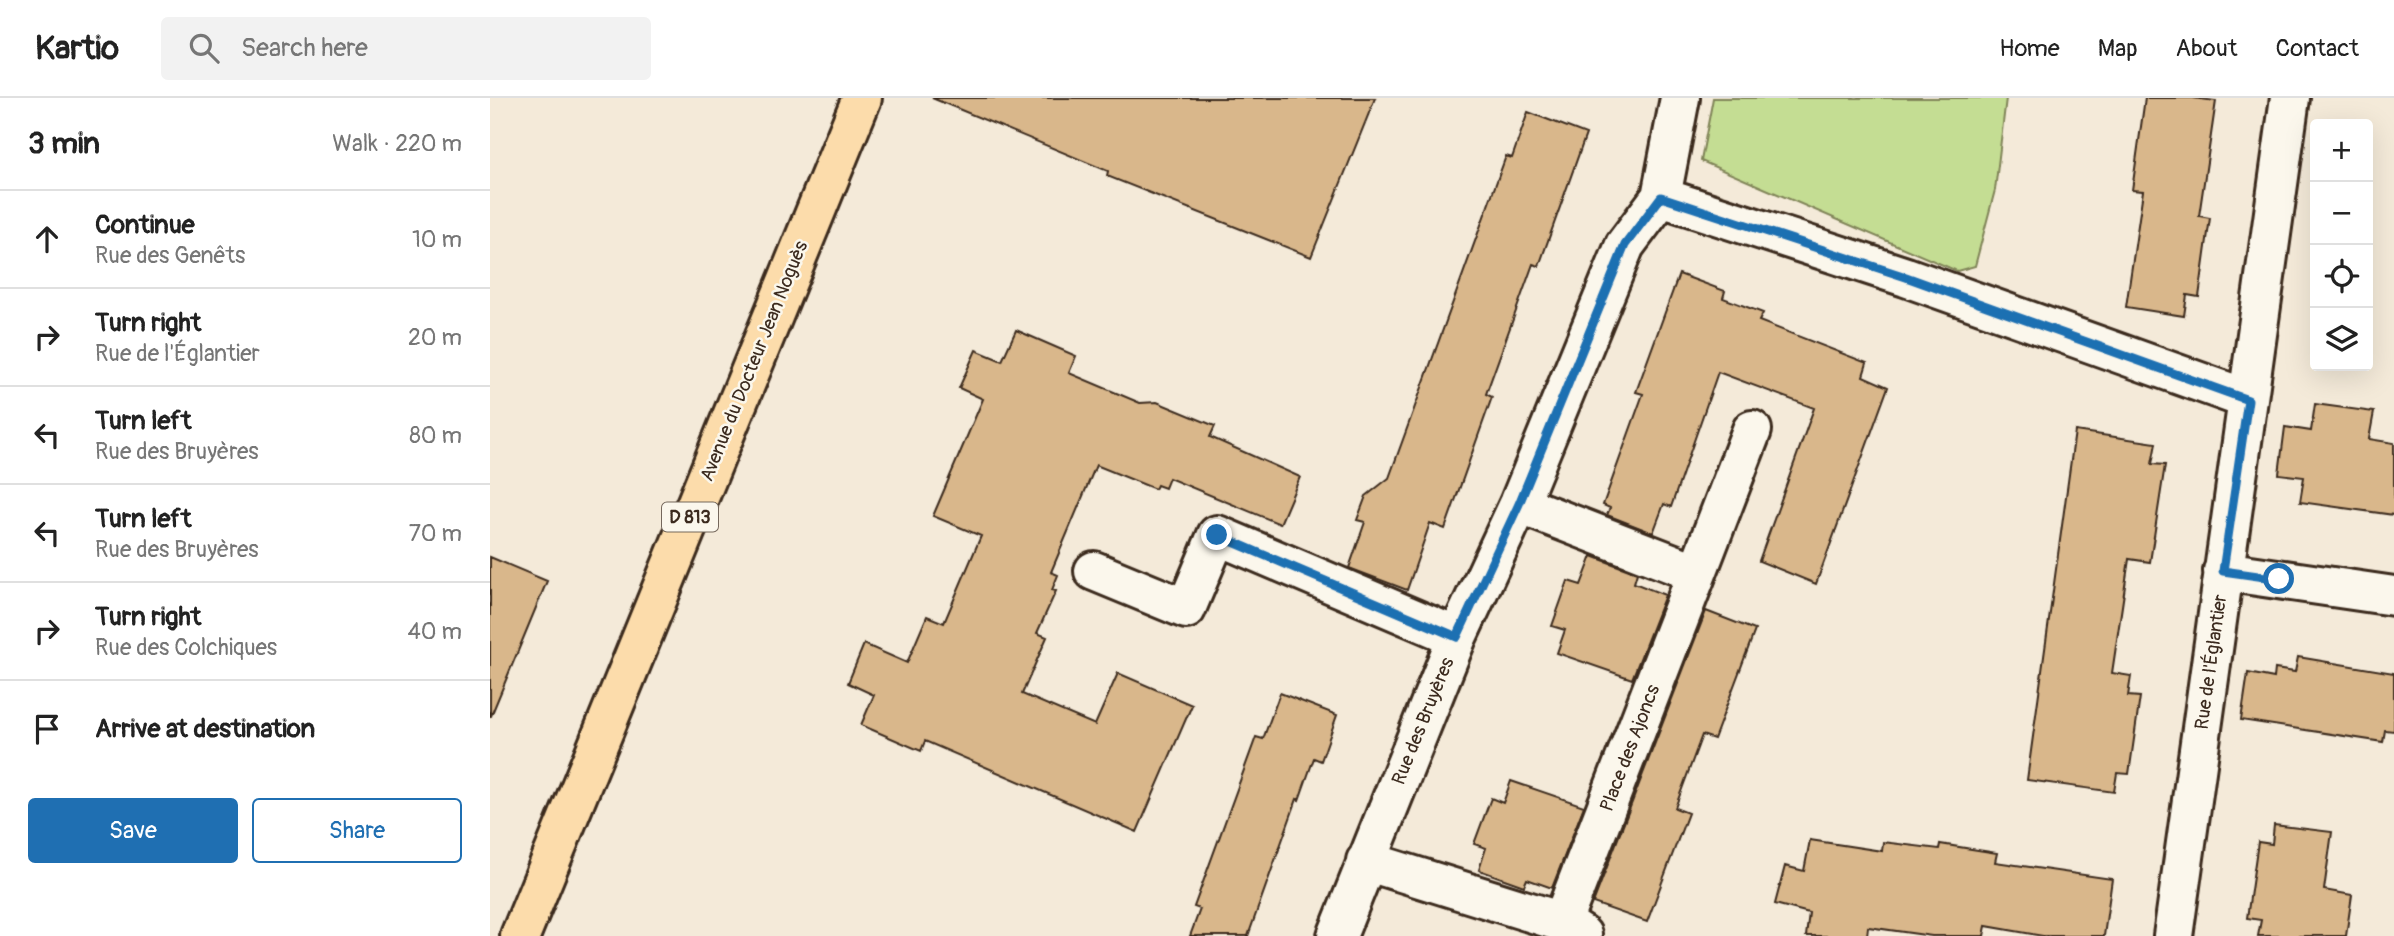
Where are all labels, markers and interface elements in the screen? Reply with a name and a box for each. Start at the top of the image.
search box [161,17,651,80]
text: Kartio [35,28,119,69]
icon: search [185,29,223,67]
text: Search here [241,32,368,64]
text: Home [1999,34,2060,63]
text: Map [2098,34,2138,63]
text: About [2176,34,2238,63]
text: Contact [2276,34,2359,63]
map controls [2310,119,2373,371]
button: + [2310,119,2373,182]
text: 3 min [28,125,100,162]
text: Walk · 220 m [332,129,462,158]
button: − [2310,182,2373,245]
text: Continue [95,209,195,241]
icon: ahead [28,220,66,258]
text: 10 m [412,225,462,254]
street label: Avenue du Docteur Jean Noguès [695,237,813,485]
text: Rue des Genêts [95,241,245,270]
button: locate [2310,245,2373,308]
text: Turn right [95,307,201,339]
button: layers [2310,308,2373,371]
icon: right [28,318,66,356]
text: 20 m [408,323,462,352]
text: Rue de l'Églantier [95,339,260,368]
text: Turn left [95,405,191,437]
icon: left [28,416,66,454]
text: 80 m [409,421,462,450]
text: Rue des Bruyères [95,437,259,466]
road number: D 813 [662,502,718,531]
text: Turn left [95,503,191,535]
icon: left [28,514,66,552]
text: 70 m [409,519,462,548]
route end [1201,519,1232,550]
text: Rue des Bruyères [95,535,259,564]
route start [2263,563,2294,594]
street label: Rue de l'Églantier [2190,593,2232,731]
text: Turn right [95,601,201,633]
icon: right [28,612,66,650]
text: 40 m [408,617,462,646]
text: Rue des Colchiques [95,633,277,662]
street label: Rue des Bruyères [1387,653,1460,788]
street label: Place des Ajoncs [1595,681,1665,815]
icon: arrive [28,710,66,748]
text: Arrive at destination [95,713,315,745]
button: Save [28,798,238,863]
button: Share [252,798,462,863]

